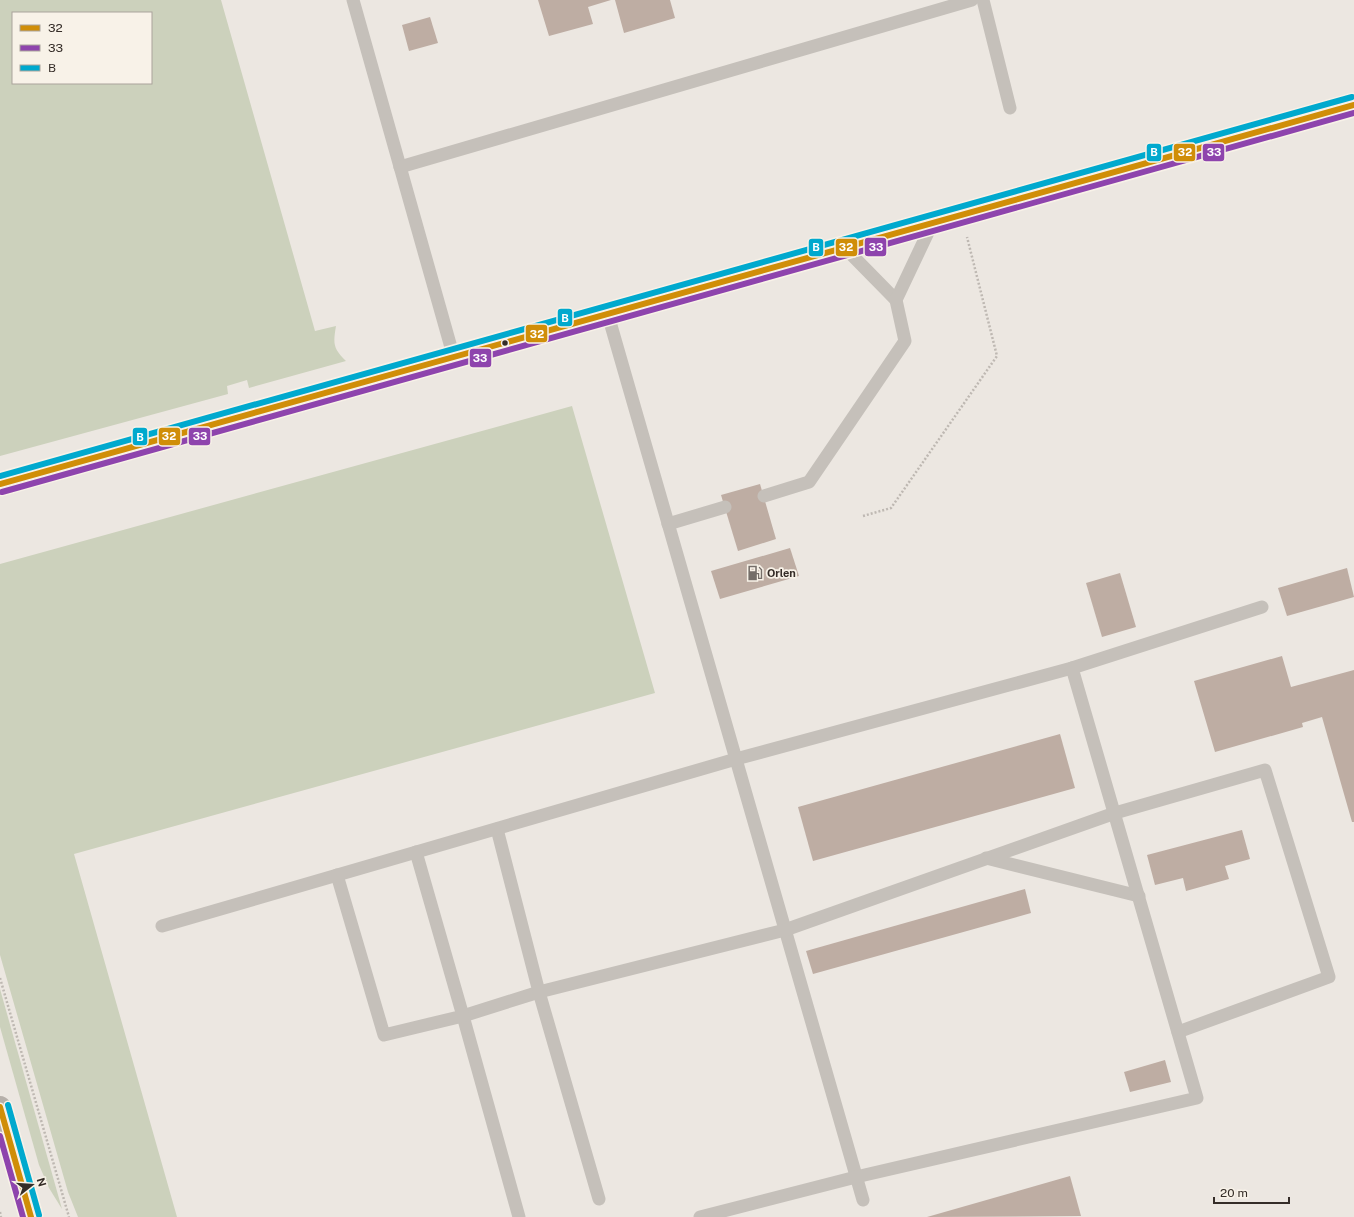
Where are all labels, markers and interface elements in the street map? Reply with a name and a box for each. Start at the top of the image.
legend [12,12,152,84]
text: 32 [48,21,63,35]
text: 33 [48,41,63,55]
text: B [48,61,56,75]
line badge: B [1146,143,1162,162]
line badge: 32 [1173,143,1196,162]
line badge: 33 [1202,143,1225,162]
text: B [1150,146,1158,158]
text: 32 [1178,146,1192,158]
text: 33 [1207,146,1221,158]
line badge: 33 [864,237,887,257]
line badge: B [808,238,824,257]
line badge: 32 [835,238,858,257]
text: B [812,241,820,253]
text: 32 [839,241,853,253]
text: 33 [869,241,883,253]
line badge: B [557,308,573,327]
text: B [561,312,569,324]
line badge: 32 [525,324,548,343]
text: 32 [530,328,544,340]
unlabelled marker [500,338,510,348]
line badge: 33 [469,348,492,368]
text: 33 [473,352,487,364]
line badge: B [132,427,148,446]
line badge: 32 [158,427,181,446]
line badge: 33 [188,427,211,446]
text: 32 [162,430,176,442]
text: 33 [193,430,207,442]
text: B [136,431,144,443]
fuel station icon: Orlen [746,564,764,582]
place label: Orlen [767,567,796,579]
north arrow [12,1165,52,1205]
text: N [35,1176,49,1188]
scale bar [1214,1179,1289,1205]
text: 20 m [1220,1186,1248,1200]

